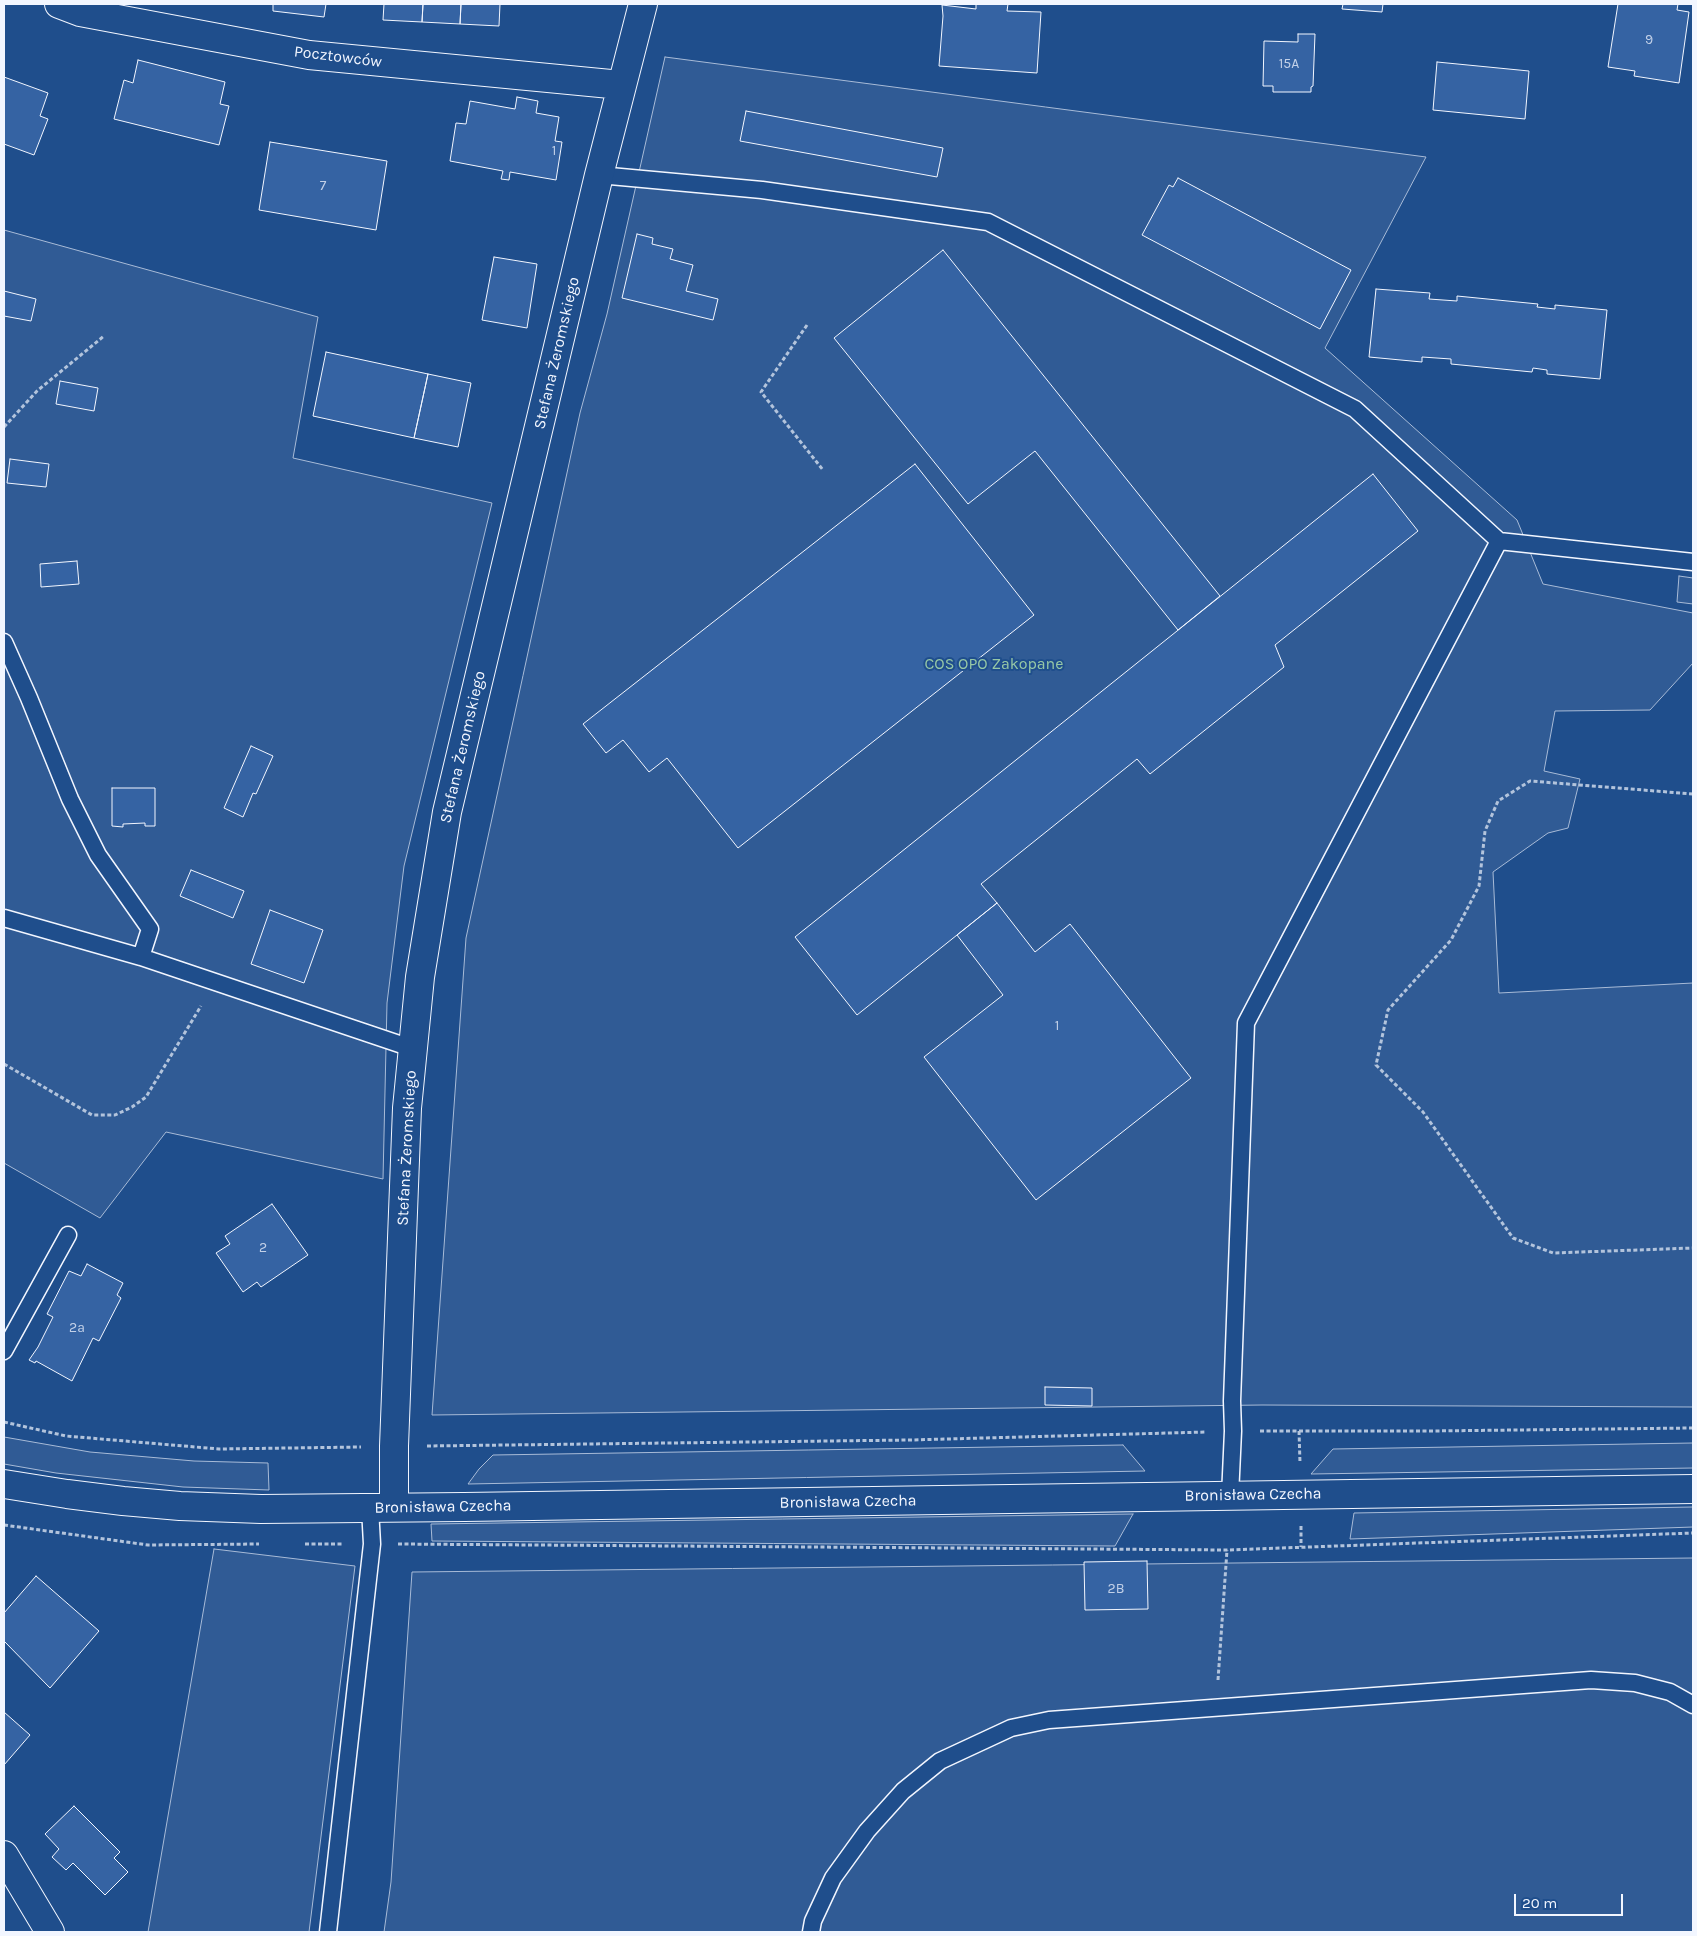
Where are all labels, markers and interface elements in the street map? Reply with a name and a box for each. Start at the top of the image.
house number: 9 [1645,32,1653,48]
street label: Pocztowców [293,42,383,72]
house number: 15A [1279,56,1299,72]
house number: 1 [552,143,556,159]
house number: 7 [320,178,326,194]
street label: Stefana Żeromskiego [530,275,584,431]
park label: COS OPO Zakopane [925,654,1063,674]
street label: Stefana Żeromskiego [436,669,490,825]
house number: 1 [1055,1018,1059,1034]
street label: Stefana Żeromskiego [393,1070,421,1226]
house number: 2 [259,1240,267,1256]
house number: 2a [69,1320,85,1336]
street label: Bronisława Czecha [1184,1484,1322,1506]
street label: Bronisława Czecha [779,1491,917,1513]
street label: Bronisława Czecha [374,1496,512,1518]
house number: 2B [1108,1581,1124,1597]
scale bar [1517,1884,1626,1916]
text: 20 m [1522,1894,1557,1912]

